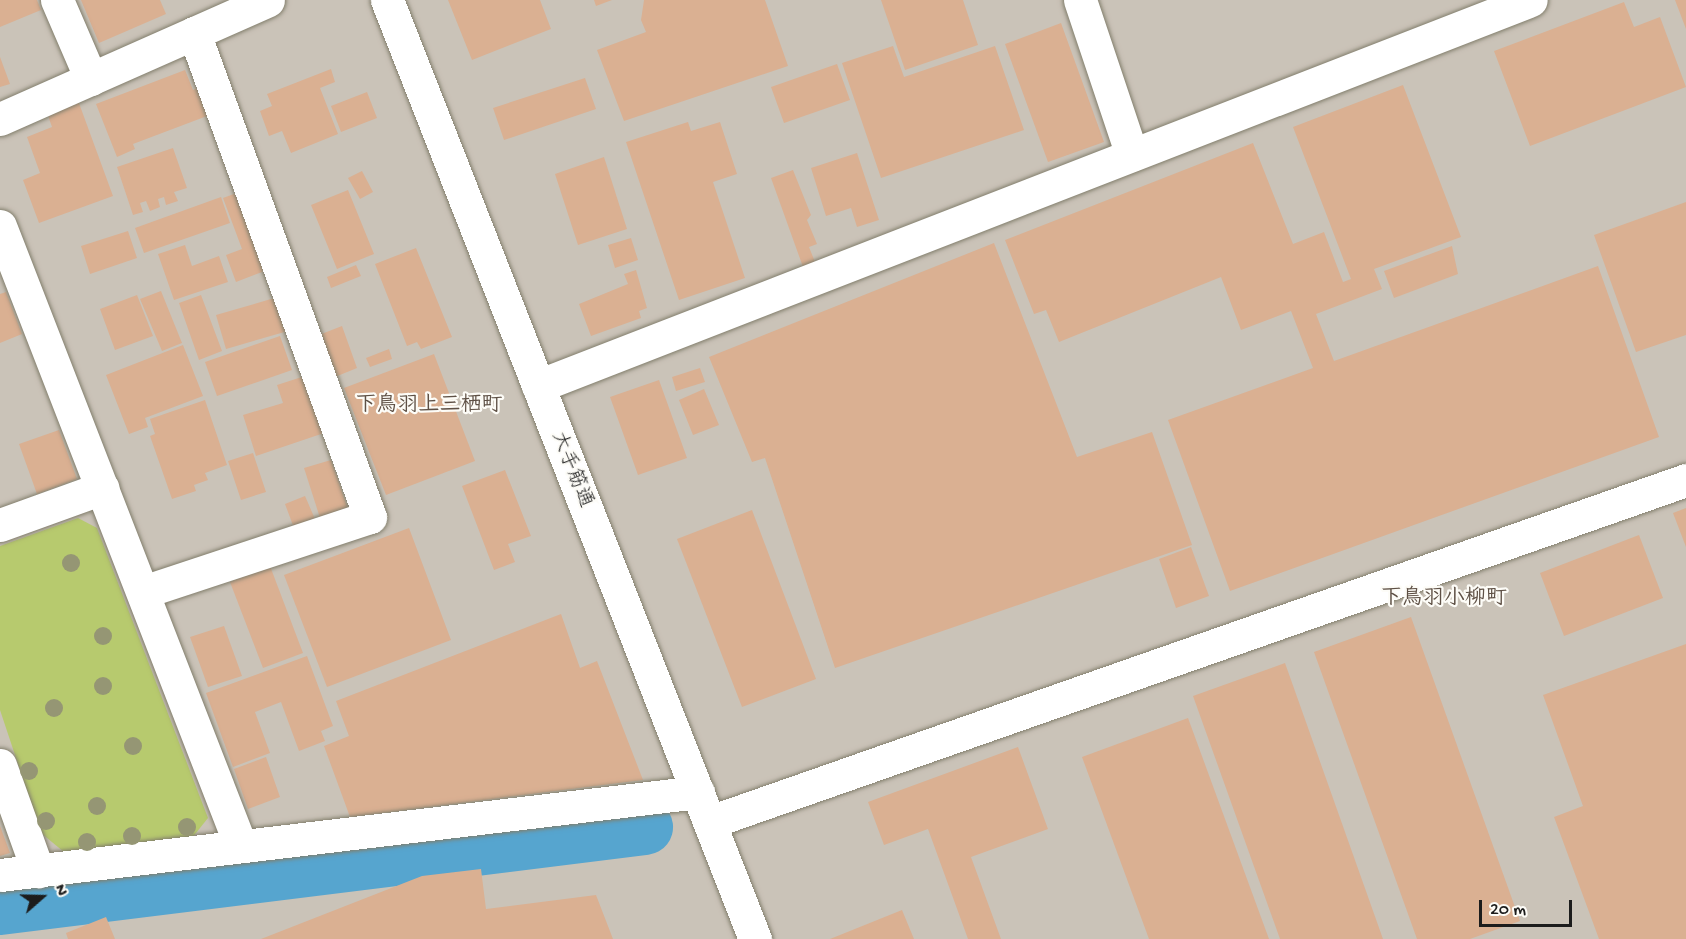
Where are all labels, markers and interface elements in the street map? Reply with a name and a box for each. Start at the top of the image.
district label: 下鳥羽上三栖町 [356,394,502,420]
street label: 大手筋通 [545,428,597,512]
district label: 下鳥羽小柳町 [1381,587,1507,613]
north arrow [12,867,72,927]
text: N [49,883,70,899]
scale bar [1482,888,1575,926]
text: 20 m [1490,900,1526,921]

